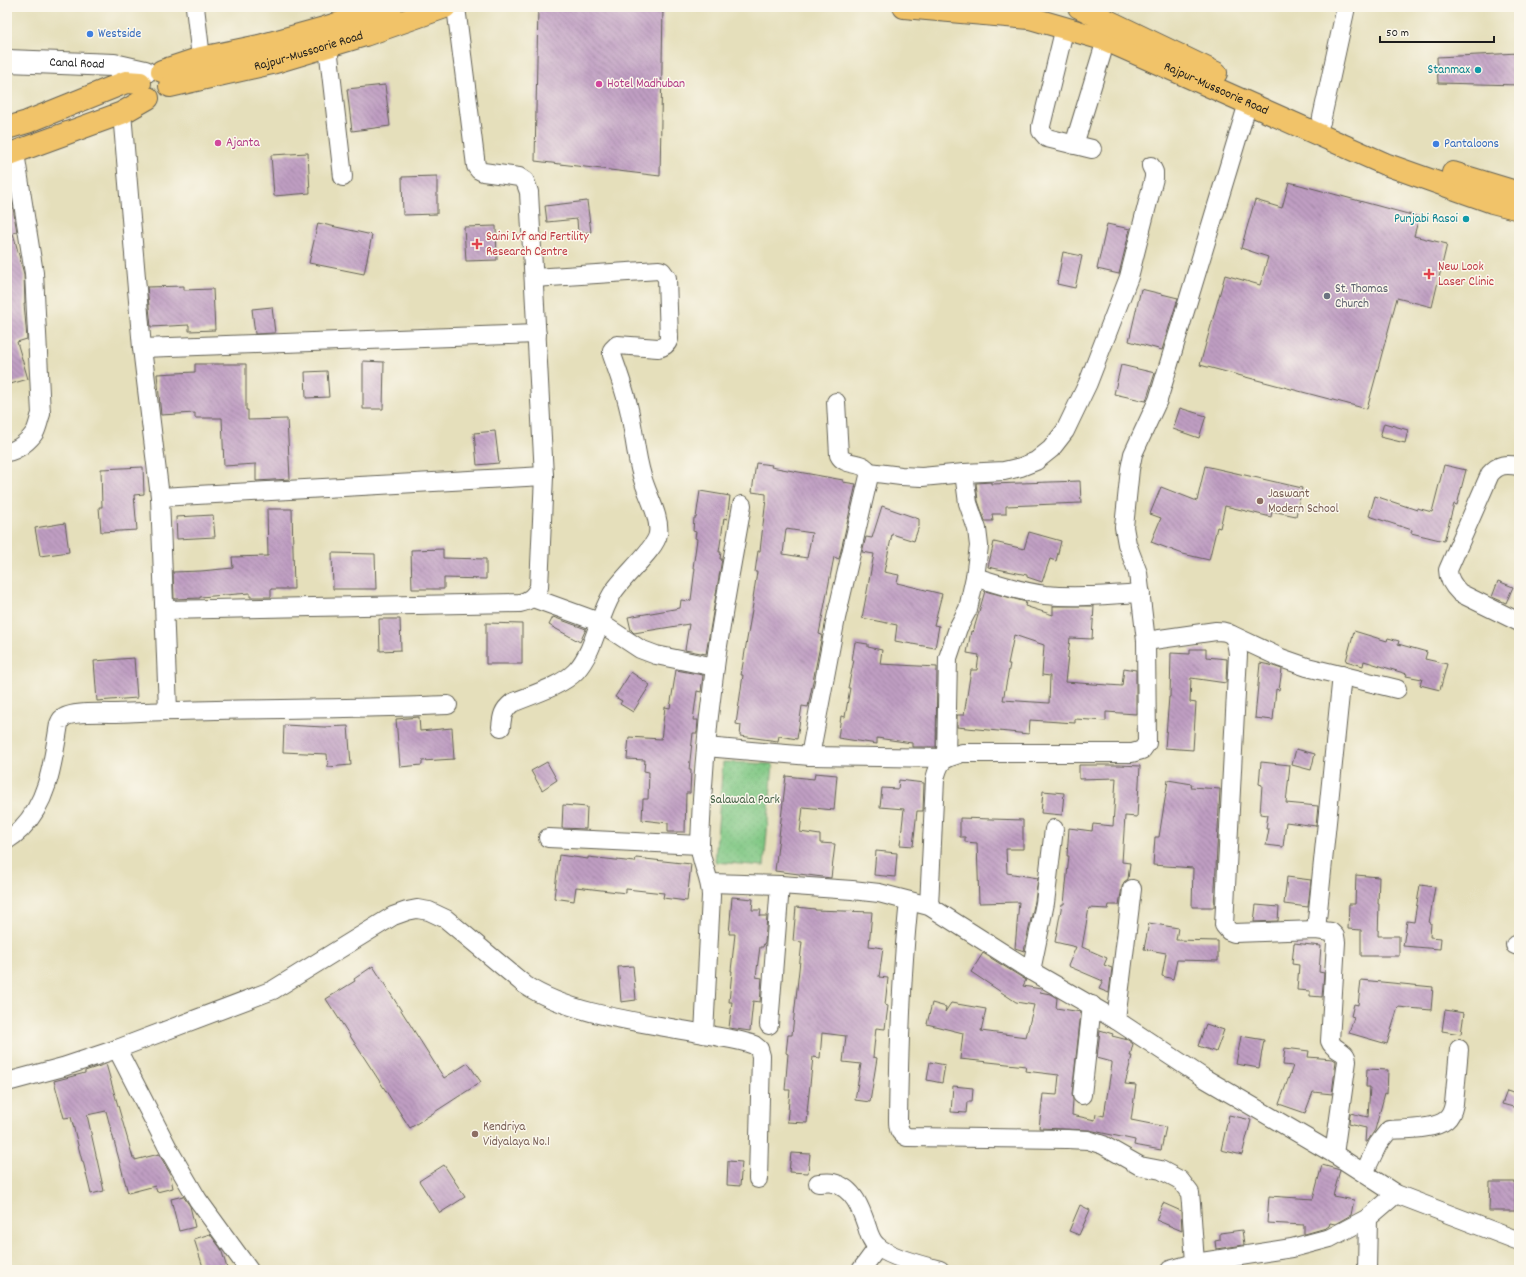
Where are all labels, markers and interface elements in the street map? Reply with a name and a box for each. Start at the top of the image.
scale bar [1380,18,1494,44]
place label: Westside [98,25,141,44]
text: 50 m [1386,25,1409,42]
street label: Rajpur-Mussoorie Road [252,27,366,76]
marker: Westside [85,29,95,39]
street label: Canal Road [49,53,105,74]
street label: Rajpur-Mussoorie Road [1161,57,1271,120]
place label: Stanmax [1428,61,1470,80]
marker: Stanmax [1473,65,1483,75]
place label: Hotel Madhuban [607,75,685,94]
marker: Hotel Madhuban [594,79,604,89]
place label: Ajanta [226,134,260,153]
place label: Pantaloons [1444,135,1499,154]
marker: Ajanta [213,138,223,148]
marker: Pantaloons [1431,139,1441,149]
place label: Punjabi Rasoi [1394,210,1459,229]
marker: Punjabi Rasoi [1461,214,1471,224]
place label: Saini Ivf and Fertility Research Centre [486,228,590,262]
marker: Saini Ivf and Fertility Research Centre [471,238,483,250]
place label: New Look Laser Clinic [1438,258,1494,292]
marker: New Look Laser Clinic [1423,268,1435,280]
place label: St. Thomas Church [1335,280,1388,314]
marker: St. Thomas Church [1322,291,1332,301]
place label: Jaswant Modern School [1268,485,1339,519]
marker: Jaswant Modern School [1255,496,1265,506]
park label: Salawala Park [710,791,780,810]
place label: Kendriya Vidyalaya No.1 [483,1118,550,1152]
marker: Kendriya Vidyalaya No.1 [470,1129,480,1139]

